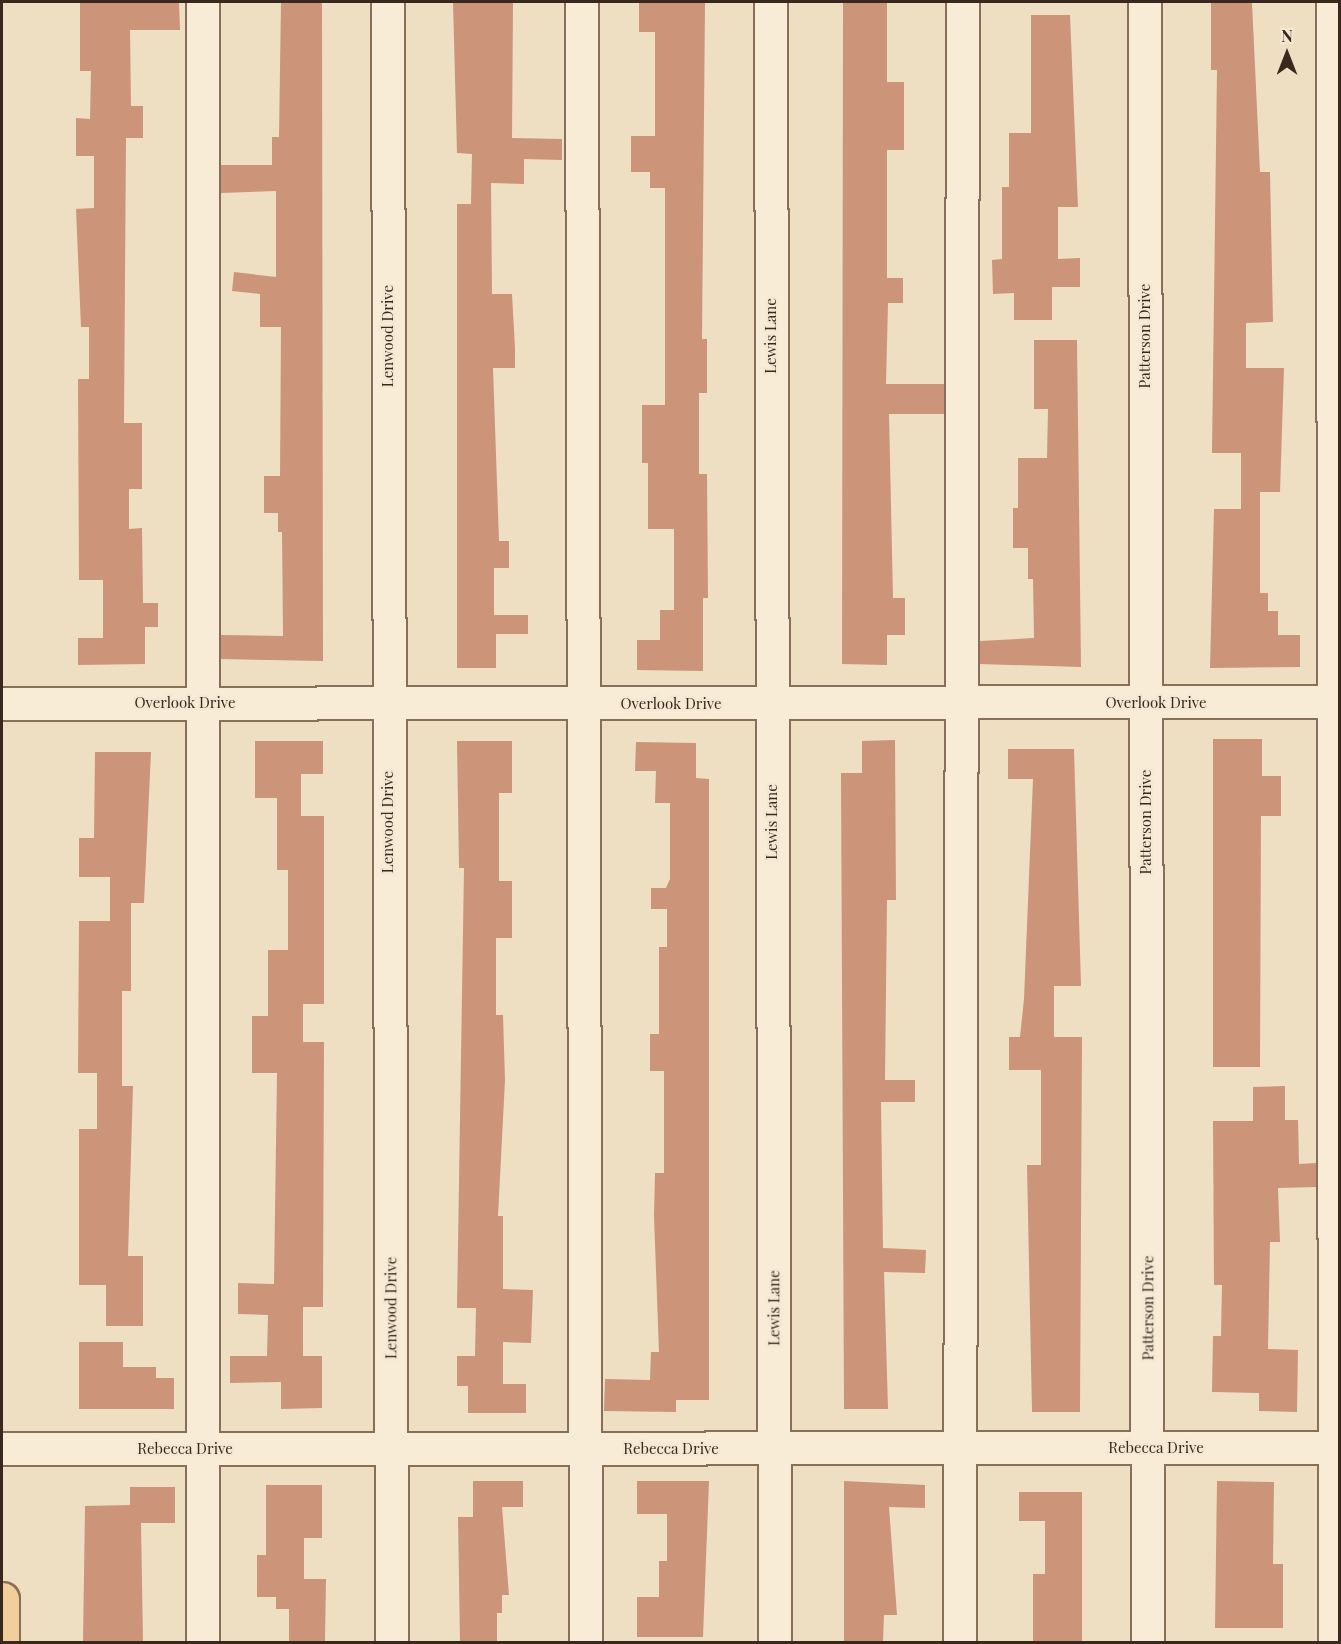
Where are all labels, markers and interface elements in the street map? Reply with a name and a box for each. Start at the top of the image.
north arrow [1257,24,1317,84]
text: N [1281,25,1293,46]
street label: Patterson Drive [1136,284,1154,388]
street label: Lenwood Drive [379,285,397,387]
street label: Lewis Lane [762,298,780,374]
street label: Overlook Drive [134,694,236,712]
street label: Overlook Drive [1105,694,1207,712]
street label: Overlook Drive [620,695,722,713]
street label: Patterson Drive [1137,770,1155,874]
street label: Lenwood Drive [379,771,397,873]
street label: Lewis Lane [763,784,781,860]
street label: Patterson Drive [1139,1256,1157,1360]
street label: Lenwood Drive [382,1257,400,1359]
street label: Lewis Lane [765,1270,783,1346]
street label: Rebecca Drive [1108,1439,1204,1457]
street label: Rebecca Drive [137,1440,233,1458]
street label: Rebecca Drive [623,1440,719,1458]

